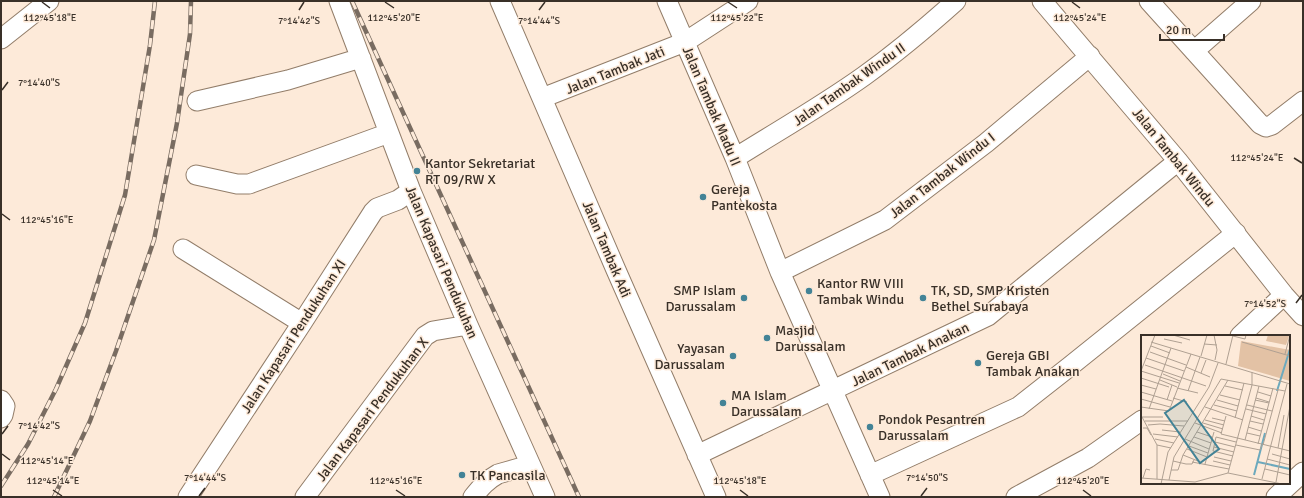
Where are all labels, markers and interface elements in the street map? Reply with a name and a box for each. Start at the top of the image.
text: 112°45'18"E [23,12,77,24]
text: 112°45'20"E [367,12,421,24]
text: 112°45'22"E [710,12,764,24]
text: 112°45'24"E [1053,12,1107,24]
text: 7°14'42"S [278,15,321,27]
text: 7°14'44"S [518,15,561,27]
scale bar [1160,16,1224,42]
text: 20 m [1166,23,1191,38]
street label: Jalan Tambak Windu II [790,39,909,130]
street label: Jalan Tambak Jati [563,43,667,98]
street label: Jalan Tambak Madu II [679,44,744,169]
text: 7°14'40"S [18,77,61,89]
street label: Jalan Tambak Windu [1129,105,1219,210]
street label: Jalan Tambak Windu I [886,129,998,222]
text: 112°45'24"E [1230,152,1284,164]
place label: Kantor Sekretariat RT 09/RW X [425,155,535,188]
marker: Kantor Sekretariat RT 09/RW X [412,166,422,176]
place label: Gereja Pantekosta [711,181,777,214]
street label: Jalan Kapasari Pendukuhan [402,183,482,341]
marker: Gereja Pantekosta [698,192,708,202]
street label: Jalan Tambak Adi [579,198,635,300]
text: 112°45'16"E [20,214,74,226]
street label: Jalan Kapasari Pendukuhan XI [237,256,350,416]
place label: Kantor RW VIII Tambak Windu [817,275,904,308]
place label: SMP Islam Darussalam [665,282,736,315]
place label: TK, SD, SMP Kristen Bethel Surabaya [931,282,1049,315]
marker: Kantor RW VIII Tambak Windu [804,286,814,296]
marker: SMP Islam Darussalam [739,293,749,303]
marker: TK, SD, SMP Kristen Bethel Surabaya [918,293,928,303]
text: 7°14'52"S [1244,298,1287,310]
street label: Jalan Tambak Anakan [849,319,972,390]
place label: Masjid Darussalam [775,322,846,355]
marker: Masjid Darussalam [762,333,772,343]
street label: Jalan Kapasari Pendukuhan X [313,334,432,485]
inset map [1141,335,1290,484]
place label: Yayasan Darussalam [654,340,725,373]
place label: Gereja GBI Tambak Anakan [986,347,1080,380]
marker: Yayasan Darussalam [728,351,738,361]
marker: Gereja GBI Tambak Anakan [973,358,983,368]
place label: MA Islam Darussalam [731,387,802,420]
marker: MA Islam Darussalam [718,398,728,408]
place label: Pondok Pesantren Darussalam [878,411,985,444]
text: 7°14'42"S [18,420,61,432]
marker: Pondok Pesantren Darussalam [865,422,875,432]
text: 112°45'14"E [20,455,74,467]
place label: TK Pancasila [470,467,546,484]
marker: TK Pancasila [457,470,467,480]
text: 7°14'44"S [184,472,227,484]
text: 7°14'50"S [906,472,949,484]
text: 112°45'14"E [26,475,80,487]
text: 112°45'16"E [369,475,423,487]
text: 112°45'18"E [713,475,767,487]
text: 112°45'20"E [1056,475,1110,487]

